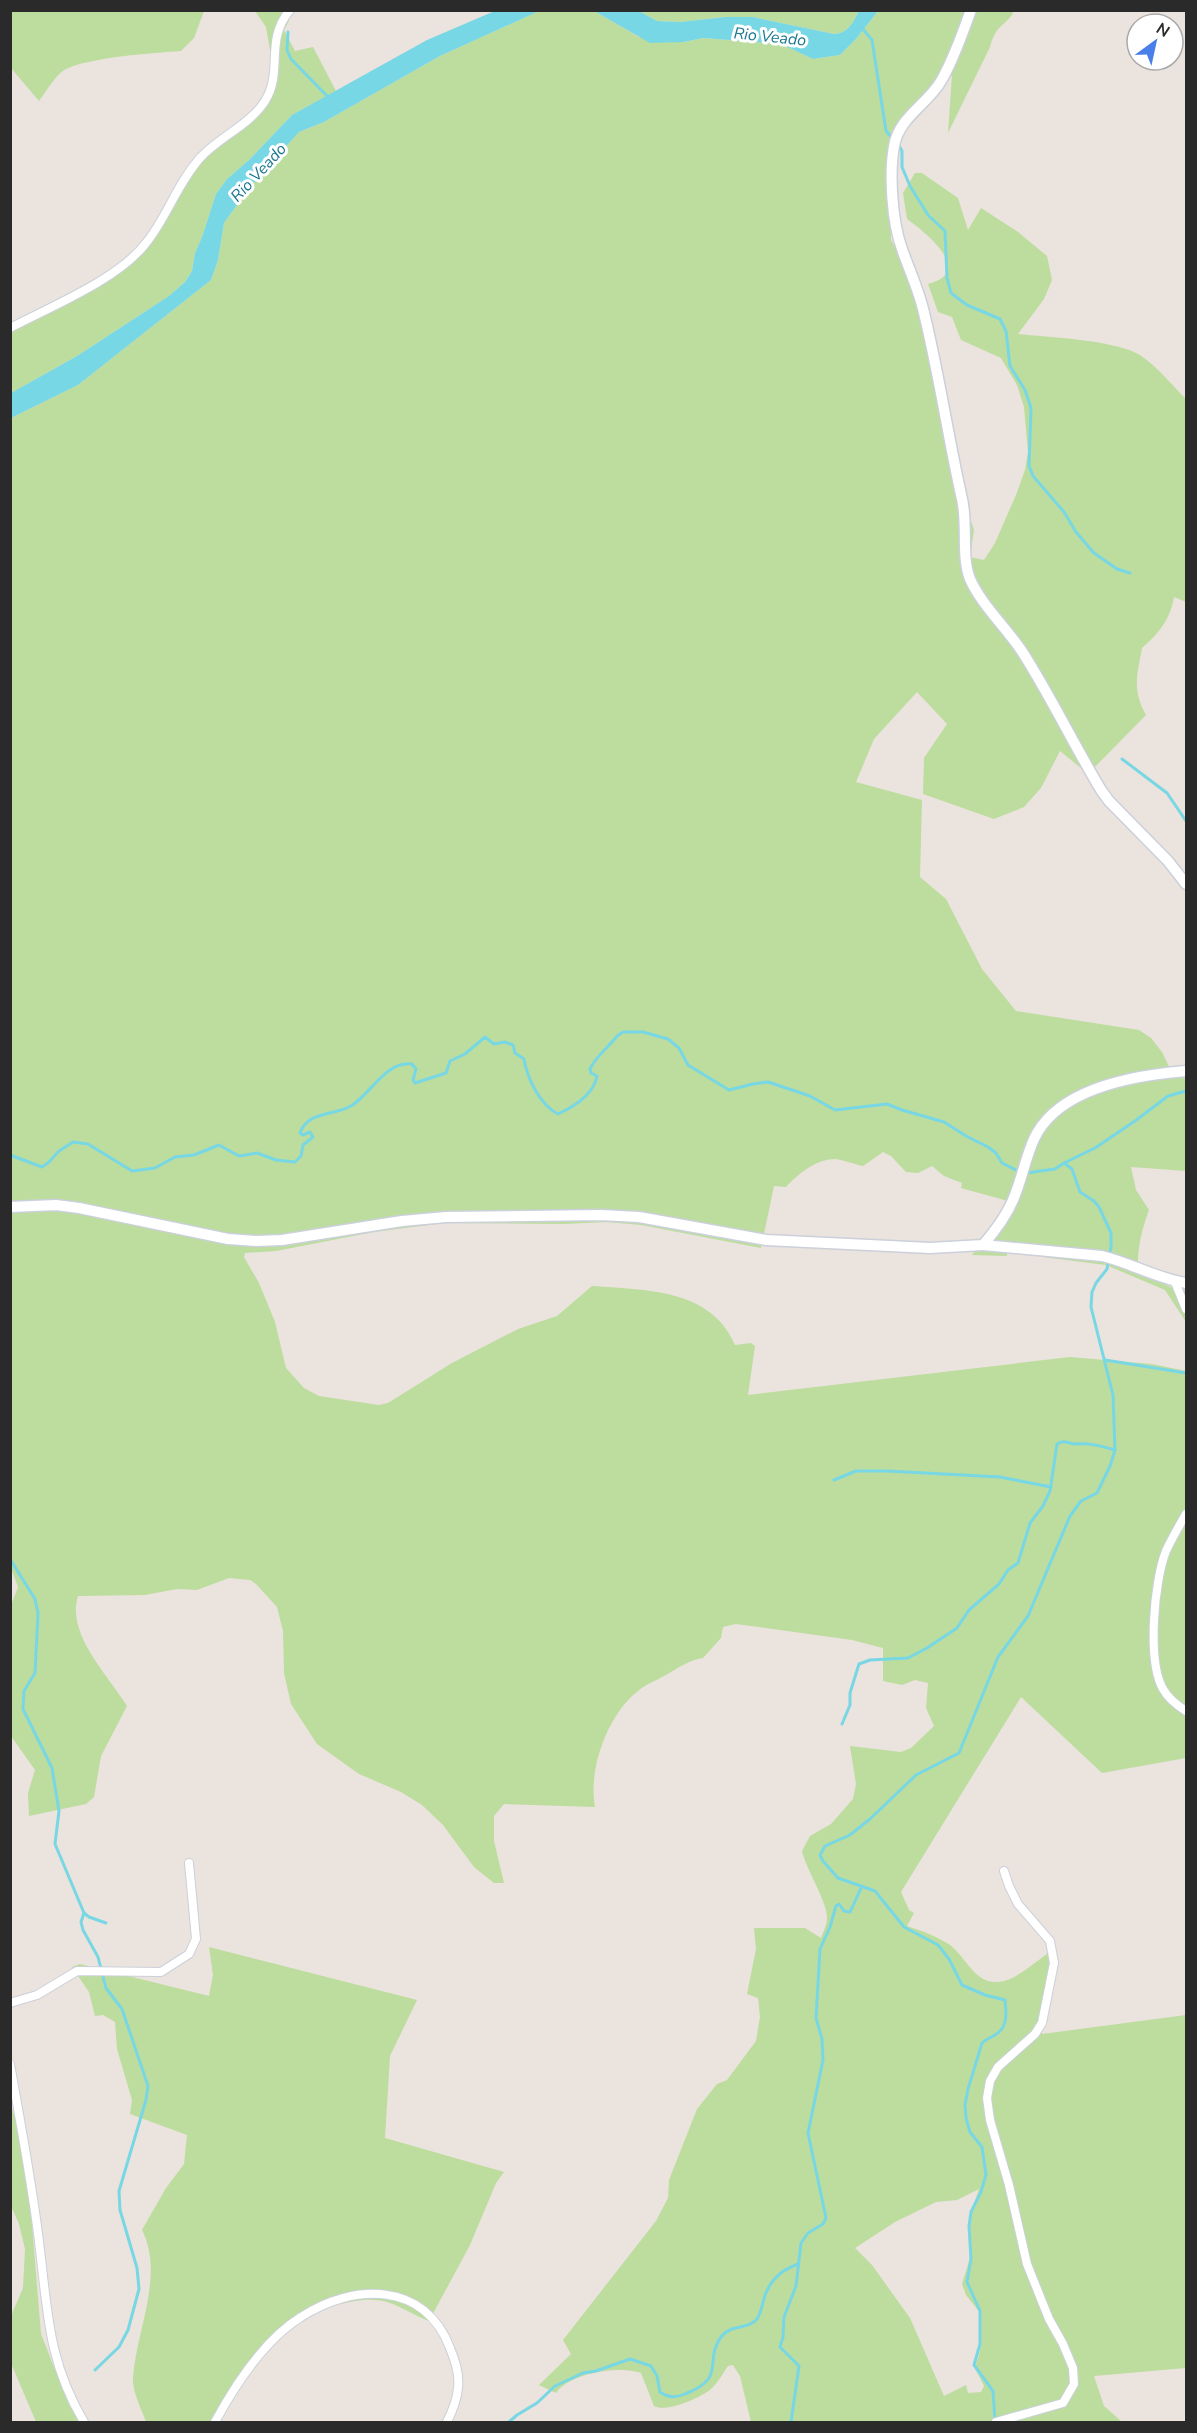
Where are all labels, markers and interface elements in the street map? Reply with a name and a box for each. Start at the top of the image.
north arrow [1125,12,1185,72]
text: N [1152,18,1174,43]
water label: Rio Veado [733,22,807,52]
water label: Rio Veado [226,139,292,207]

